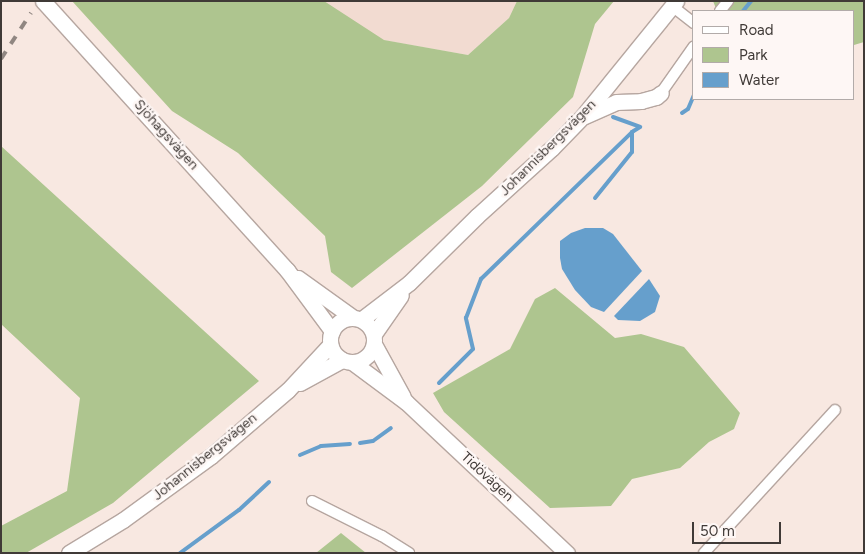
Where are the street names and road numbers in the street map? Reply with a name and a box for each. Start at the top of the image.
street label: Johannisbergsvägen [496,96,600,200]
street label: Sjöhagsvägen [130,97,202,173]
street label: Johannisbergsvägen [150,410,260,504]
street label: Tidövägen [457,449,517,505]

